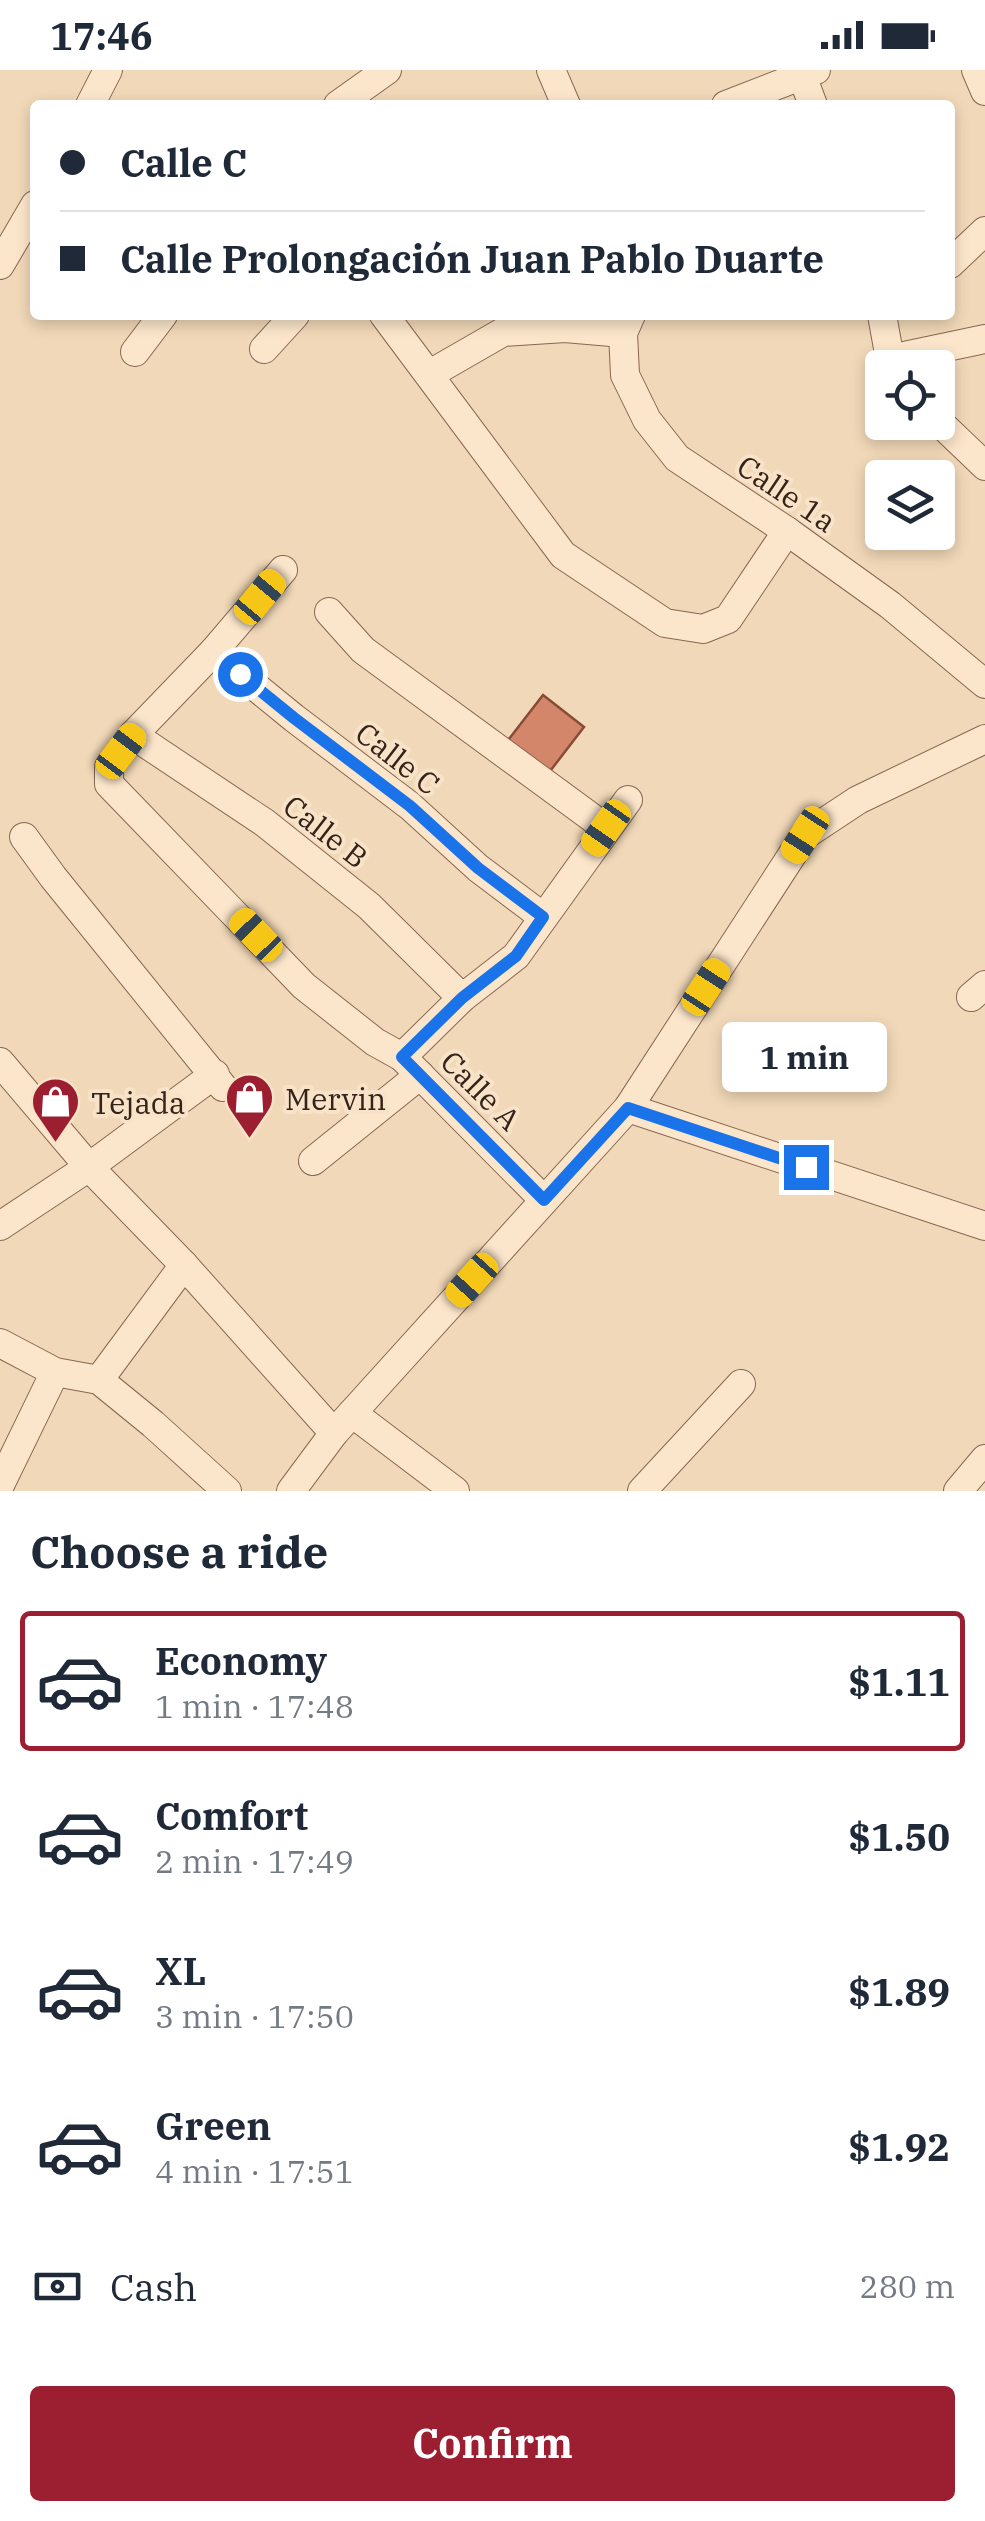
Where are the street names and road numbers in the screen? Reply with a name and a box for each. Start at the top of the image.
street label: Calle 1a [730,446,844,540]
street label: Calle C [348,713,448,803]
street label: Calle B [276,786,376,876]
street label: Calle A [433,1042,529,1138]

